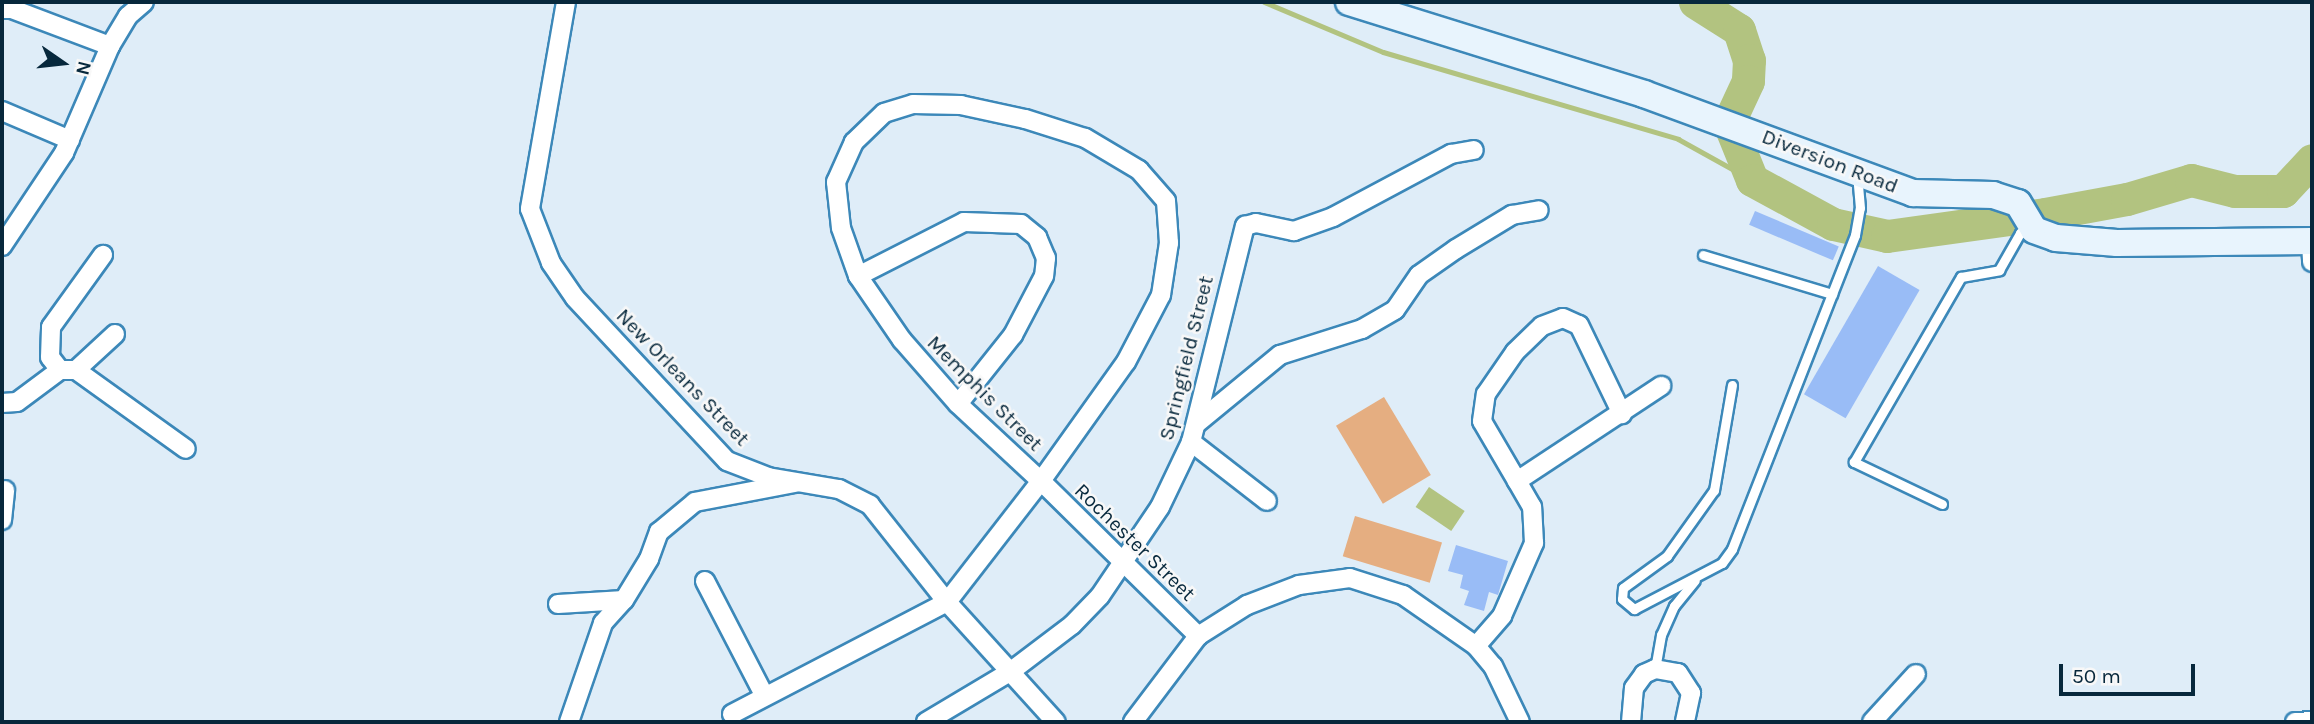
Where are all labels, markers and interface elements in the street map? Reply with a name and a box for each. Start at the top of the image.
north arrow [28,28,98,98]
text: N [71,59,96,77]
street label: Diversion Road [1758,123,1902,199]
street label: Springfield Street [1153,273,1219,443]
street label: New Orleans Street [611,303,755,451]
street label: Memphis Street [922,330,1048,456]
street label: Rochester Street [1069,478,1201,606]
scale bar [2062,650,2198,694]
text: 50 m [2072,664,2121,688]

